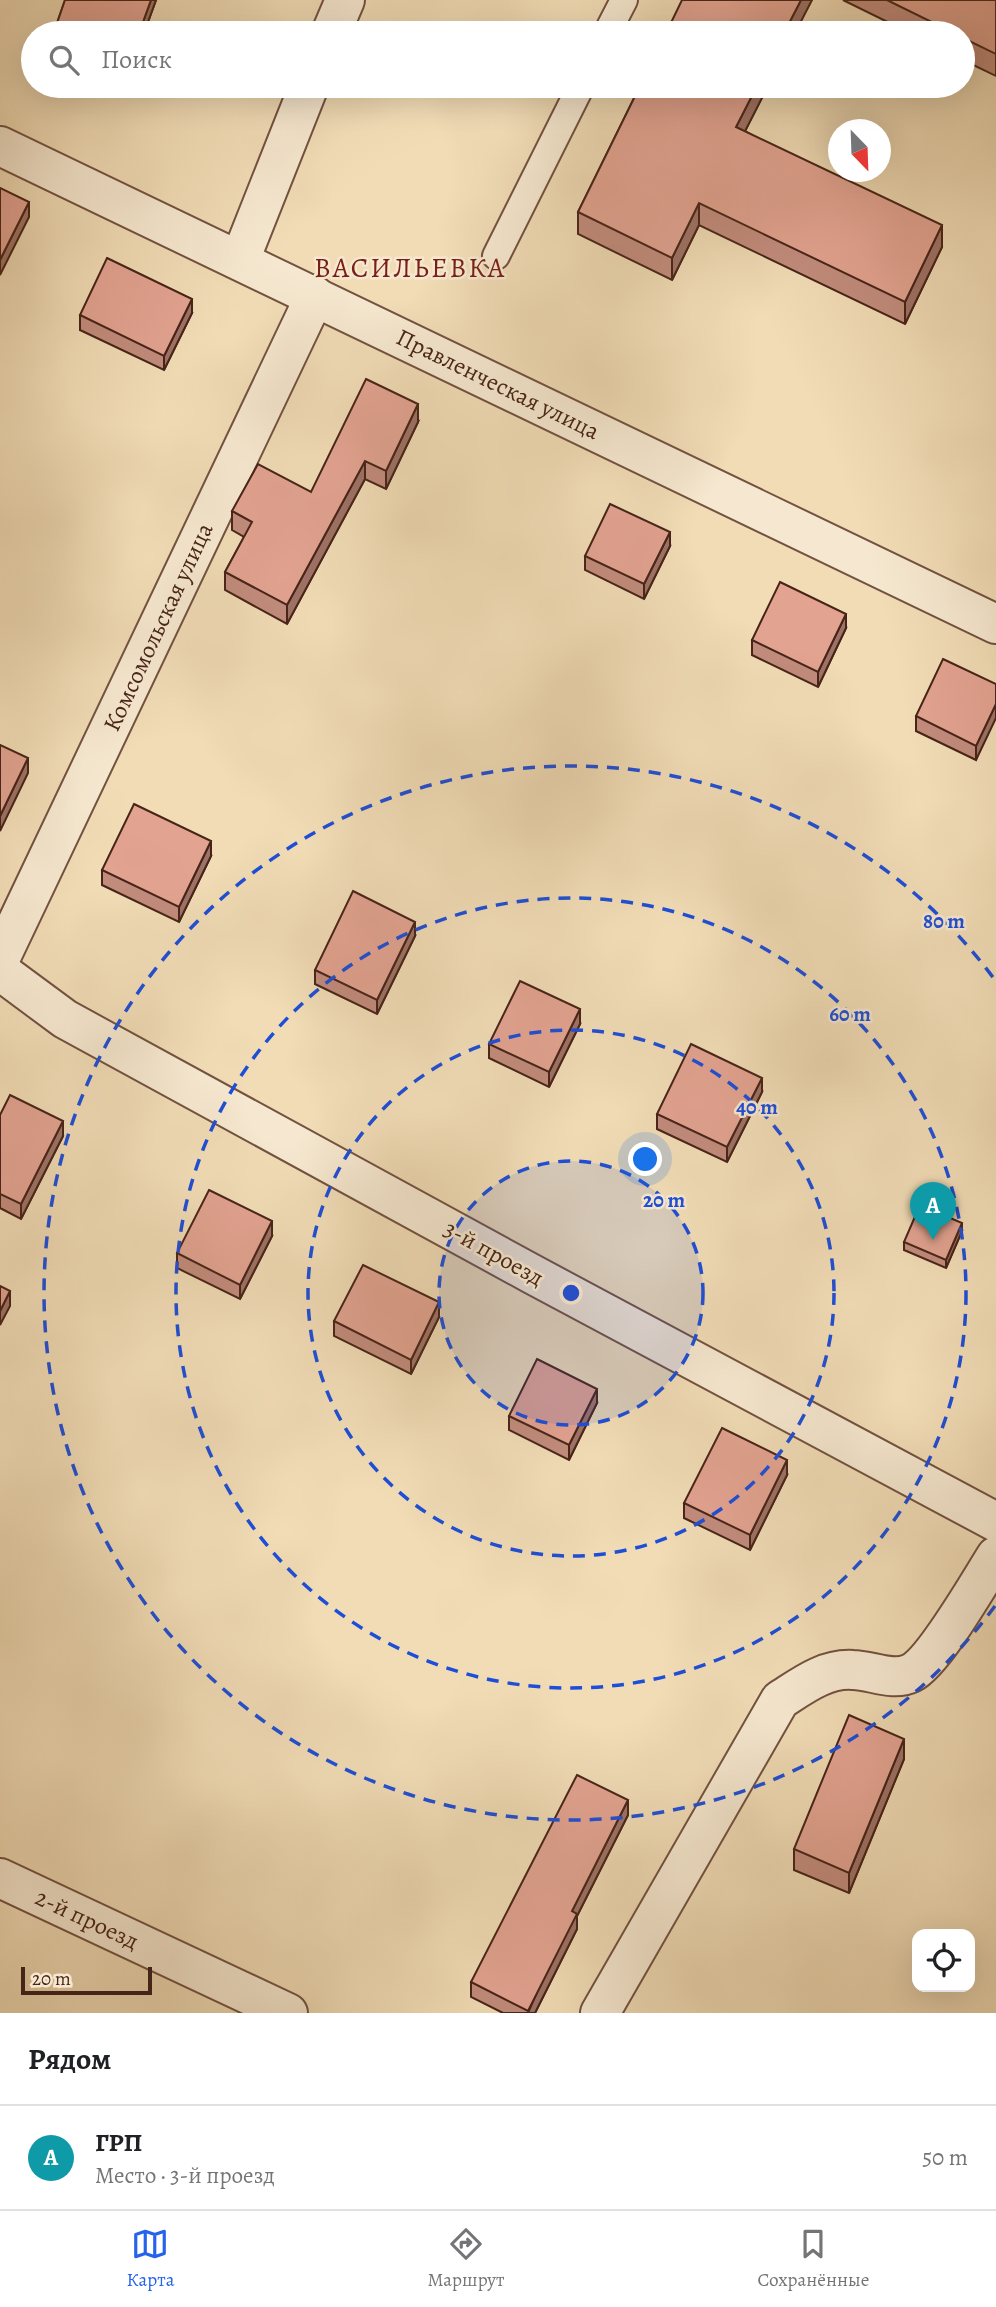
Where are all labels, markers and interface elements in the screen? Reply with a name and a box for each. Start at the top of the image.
search box [21,21,975,98]
icon: search [45,41,83,79]
text: Поиск [101,42,172,77]
north arrow [828,119,891,182]
district label: ВАСИЛЬЕВКА [314,249,506,287]
street label: Правленческая улица [391,321,605,447]
street label: Комсомольская улица [96,518,220,736]
text: 80 m [923,907,965,935]
text: 60 m [829,1000,871,1028]
text: 40 m [736,1093,778,1121]
your location [628,1142,662,1176]
pin: A [910,1182,956,1240]
text: 20 m [643,1186,685,1214]
street label: 3-й проезд [438,1213,550,1293]
centre of rings [559,1281,583,1305]
street label: 2-й проезд [30,1881,144,1957]
map controls [912,1929,975,1992]
button: locate [912,1929,975,1992]
scale bar [21,1964,152,1996]
text: 20 m [32,1966,71,1992]
text: Рядом [28,2039,111,2079]
text: ГРП [95,2125,142,2160]
text: A [44,2142,58,2173]
text: 50 m [922,2142,968,2173]
text: Место · 3-й проезд [95,2160,275,2191]
tab: Карта [127,2225,174,2293]
tab: Маршрут [427,2225,504,2293]
tab: Сохранённые [757,2225,869,2293]

